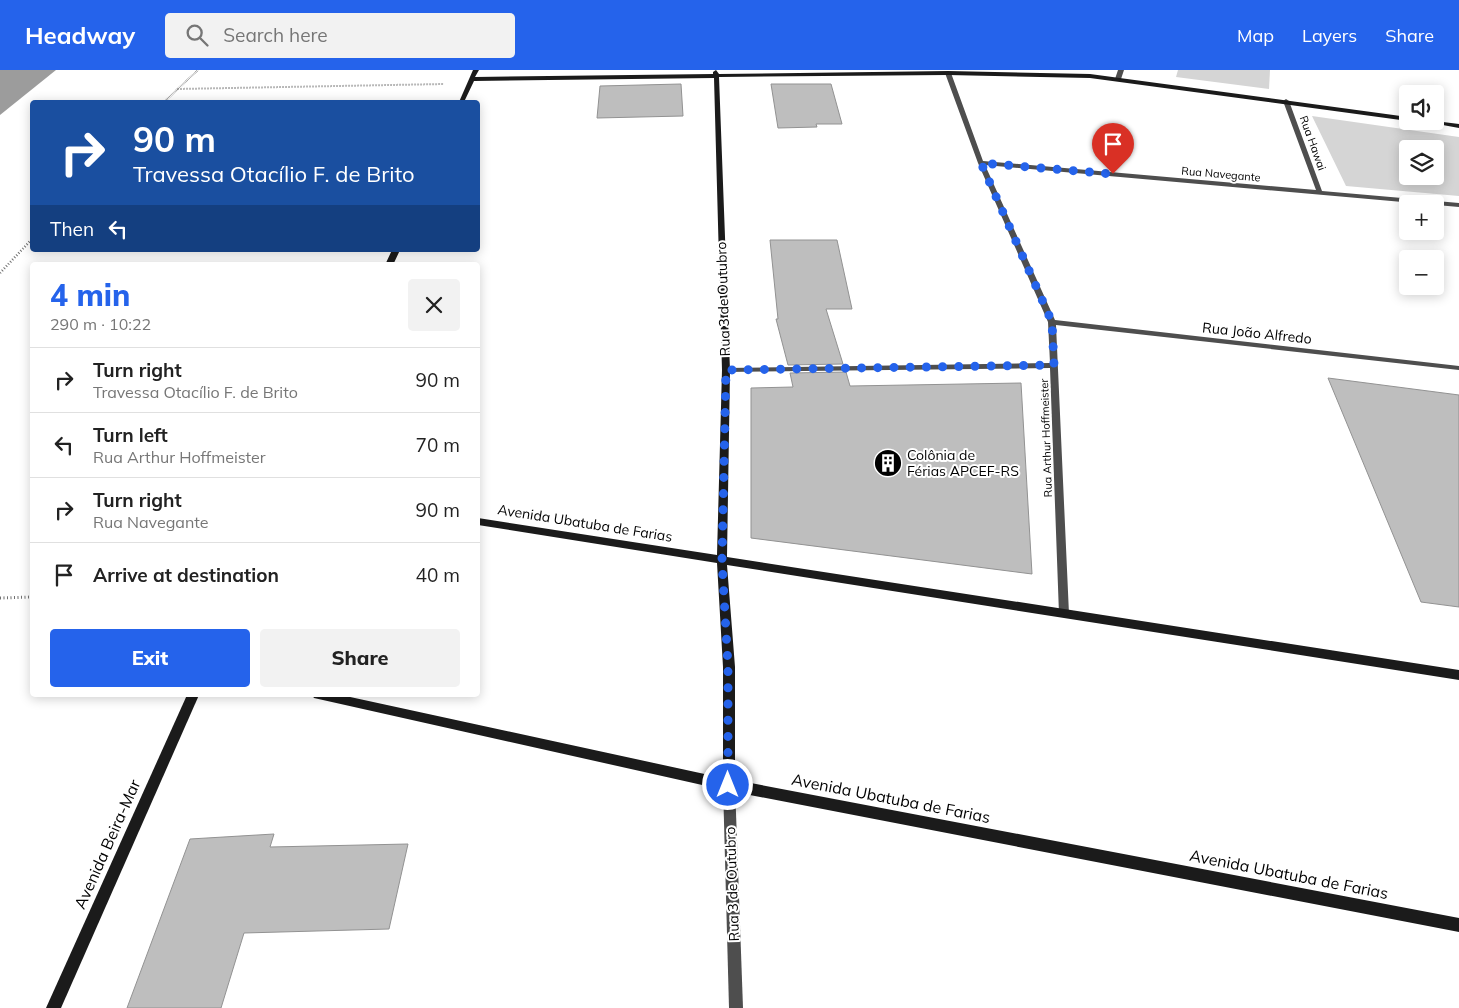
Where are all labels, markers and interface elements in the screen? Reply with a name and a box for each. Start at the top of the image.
search box [165,13,515,58]
text: Headway [25,20,135,50]
icon: search [183,21,211,49]
text: Search here [223,23,328,47]
text: Map [1237,24,1274,47]
text: Layers [1302,24,1357,47]
text: Share [1385,24,1434,47]
map controls [1399,85,1444,295]
button: sound [1399,85,1444,130]
street label: Rua Hawai [1297,114,1329,172]
text: 90 m [133,117,216,161]
icon: right [50,120,115,185]
pin [1092,123,1134,174]
icon: arrive [1099,130,1127,158]
button: layers [1399,140,1444,185]
text: Travessa Otacílio F. de Brito [133,160,415,188]
street label: Rua Navegante [1181,164,1261,184]
button: + [1399,195,1444,240]
icon: left [104,215,132,243]
text: Then [50,217,94,241]
street label: Rua 3 de Outubro [712,241,734,357]
button: − [1399,250,1444,295]
text: 4 min [50,276,130,314]
button: close [408,279,460,331]
text: 290 m · 10:22 [50,314,151,334]
street label: Rua João Alfredo [1201,318,1313,348]
text: Turn right [93,358,182,382]
icon: right [50,366,78,394]
text: 90 m [416,368,460,392]
street label: Rua Arthur Hoffmeister [1037,378,1055,498]
text: Travessa Otacílio F. de Brito [93,382,298,402]
text: Turn left [93,423,168,447]
icon: left [50,431,78,459]
text: 70 m [416,433,460,457]
place label: Colônia de Férias APCEF-RS [907,446,1019,480]
text: Rua Arthur Hoffmeister [93,447,266,467]
building icon: Colônia de Férias APCEF-RS [873,448,903,478]
text: Turn right [93,488,182,512]
icon: right [50,496,78,524]
text: 90 m [416,498,460,522]
street label: Avenida Ubatuba de Farias [496,500,674,546]
text: Rua Navegante [93,512,208,532]
icon: arrive [50,561,78,589]
text: Arrive at destination [93,563,279,587]
text: 40 m [416,563,460,587]
button: Exit [50,629,250,687]
button: Share [260,629,460,687]
position arrow [701,758,753,810]
street label: Avenida Ubatuba de Farias [790,769,992,827]
street label: Avenida Beira-Mar [69,776,145,912]
street label: Rua 3 de Outubro [721,826,743,942]
street label: Avenida Ubatuba de Farias [1188,845,1390,903]

